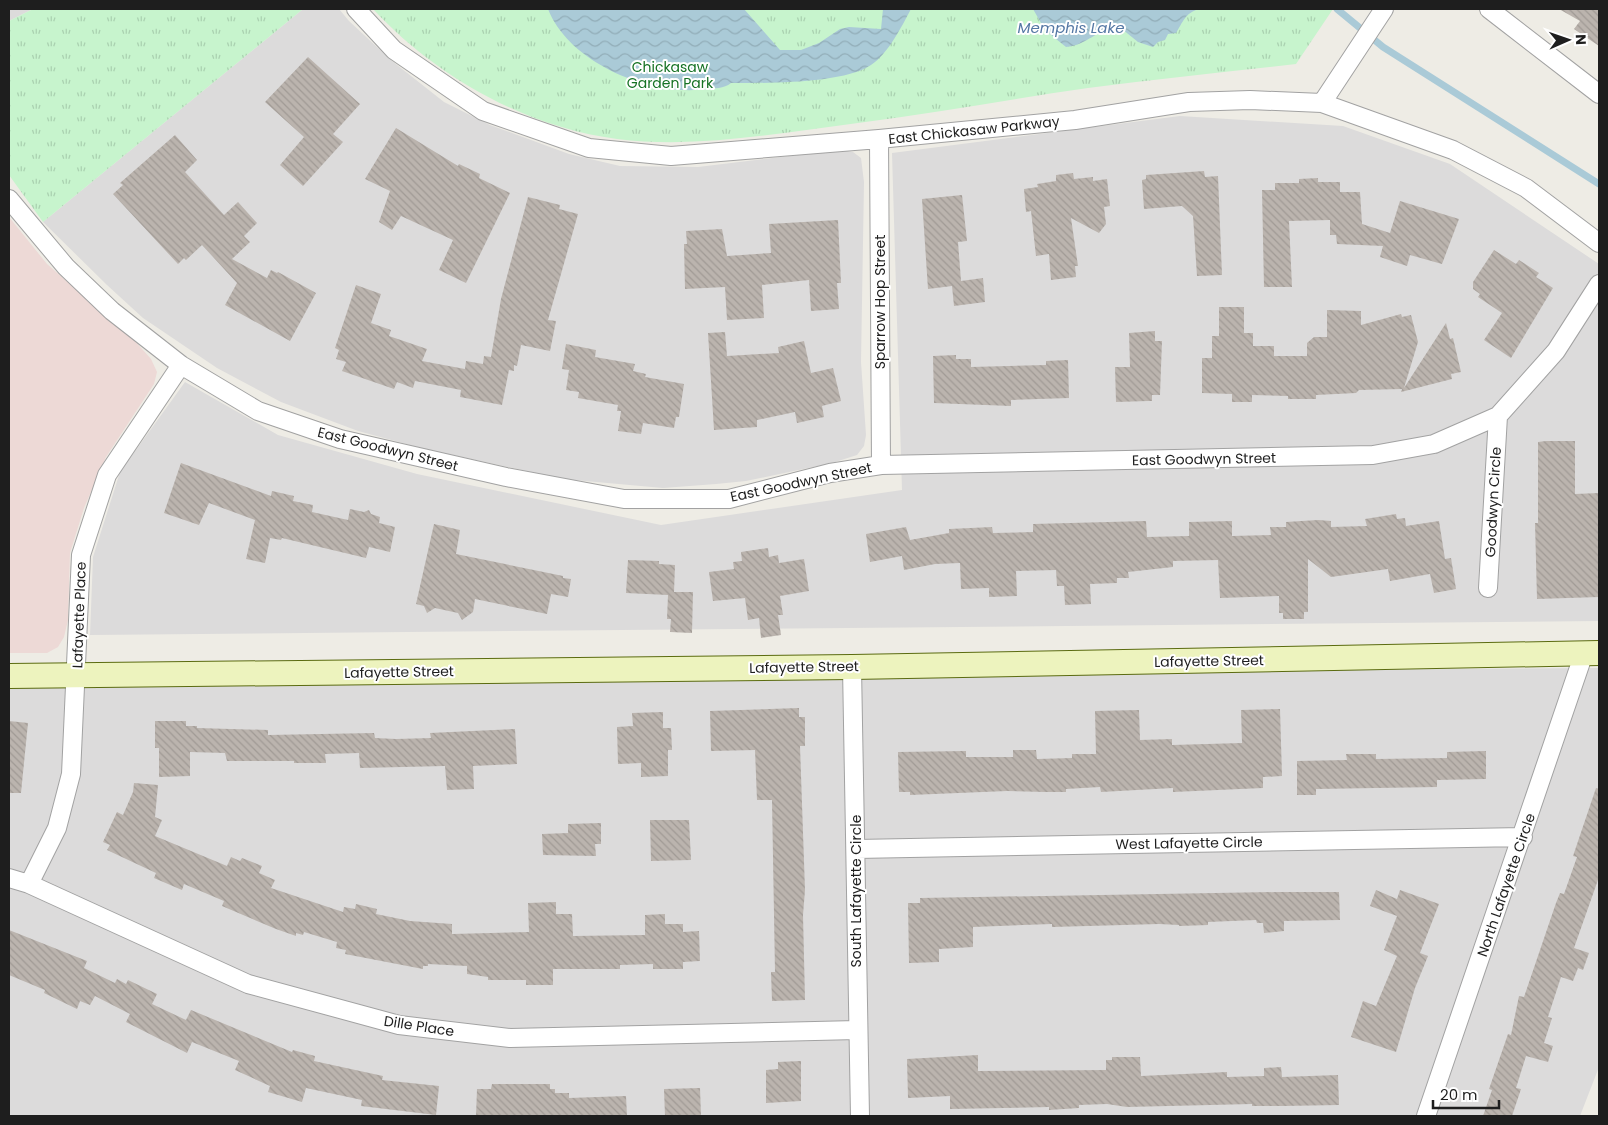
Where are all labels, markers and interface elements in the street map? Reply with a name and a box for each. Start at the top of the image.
north arrow [1543,15,1593,65]
water label: Memphis Lake [1017,17,1125,38]
text: N [1571,34,1591,45]
park label: Chickasaw Garden Park [627,57,714,93]
street label: East Chickasaw Parkway [887,111,1061,149]
street label: Sparrow Hop Street [870,235,890,369]
street label: East Goodwyn Street [316,422,460,476]
street label: Goodwyn Circle [1480,446,1506,558]
street label: East Goodwyn Street [1132,448,1276,470]
street label: East Goodwyn Street [728,457,874,507]
street label: Lafayette Place [67,561,91,669]
street label: Lafayette Street [1154,650,1264,672]
street label: Lafayette Street [749,656,859,678]
street label: Lafayette Street [344,661,454,683]
street label: North Lafayette Circle [1472,810,1540,959]
street label: South Lafayette Circle [846,814,866,967]
street label: West Lafayette Circle [1115,832,1263,854]
street label: Dille Place [382,1011,456,1041]
scale bar [1433,1078,1499,1110]
text: 20 m [1440,1084,1478,1105]

